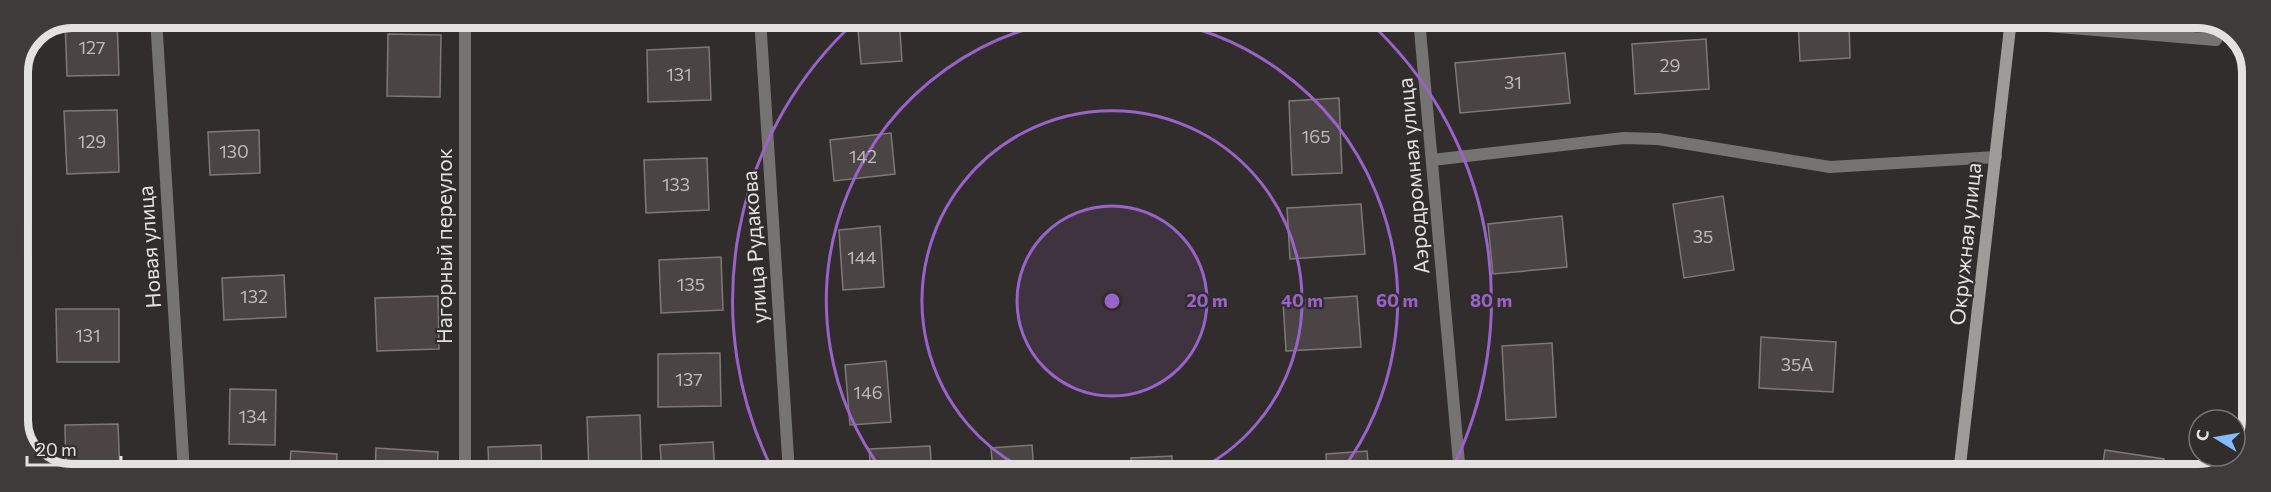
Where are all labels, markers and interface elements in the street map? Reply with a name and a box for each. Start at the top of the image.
house number: 127 [78,36,106,58]
house number: 29 [1660,54,1680,76]
house number: 131 [666,63,692,85]
house number: 31 [1504,71,1522,93]
street label: Аэродромная улица [1391,77,1434,275]
house number: 165 [1302,125,1330,147]
house number: 129 [78,130,106,152]
house number: 130 [219,140,249,162]
house number: 142 [849,145,877,167]
street label: Нагорный переулок [431,148,456,344]
street label: Окружная улица [1944,161,1985,326]
street label: улица Рудакова [736,170,771,324]
house number: 133 [662,173,690,195]
street label: Новая улица [132,185,165,309]
house number: 35 [1693,225,1713,247]
house number: 144 [847,246,877,268]
house number: 135 [677,273,705,295]
house number: 132 [240,285,268,307]
text: 20 m [1186,289,1228,311]
text: 40 m [1281,289,1323,311]
text: 60 m [1376,289,1418,311]
text: 80 m [1470,289,1512,311]
centre of rings [1102,291,1122,311]
house number: 131 [75,324,101,346]
house number: 35А [1781,353,1813,375]
house number: 137 [675,368,703,390]
house number: 146 [853,381,883,403]
house number: 134 [239,405,268,427]
north arrow [2187,408,2247,468]
text: С [2191,428,2212,442]
scale bar [27,429,122,467]
text: 20 m [36,438,77,460]

